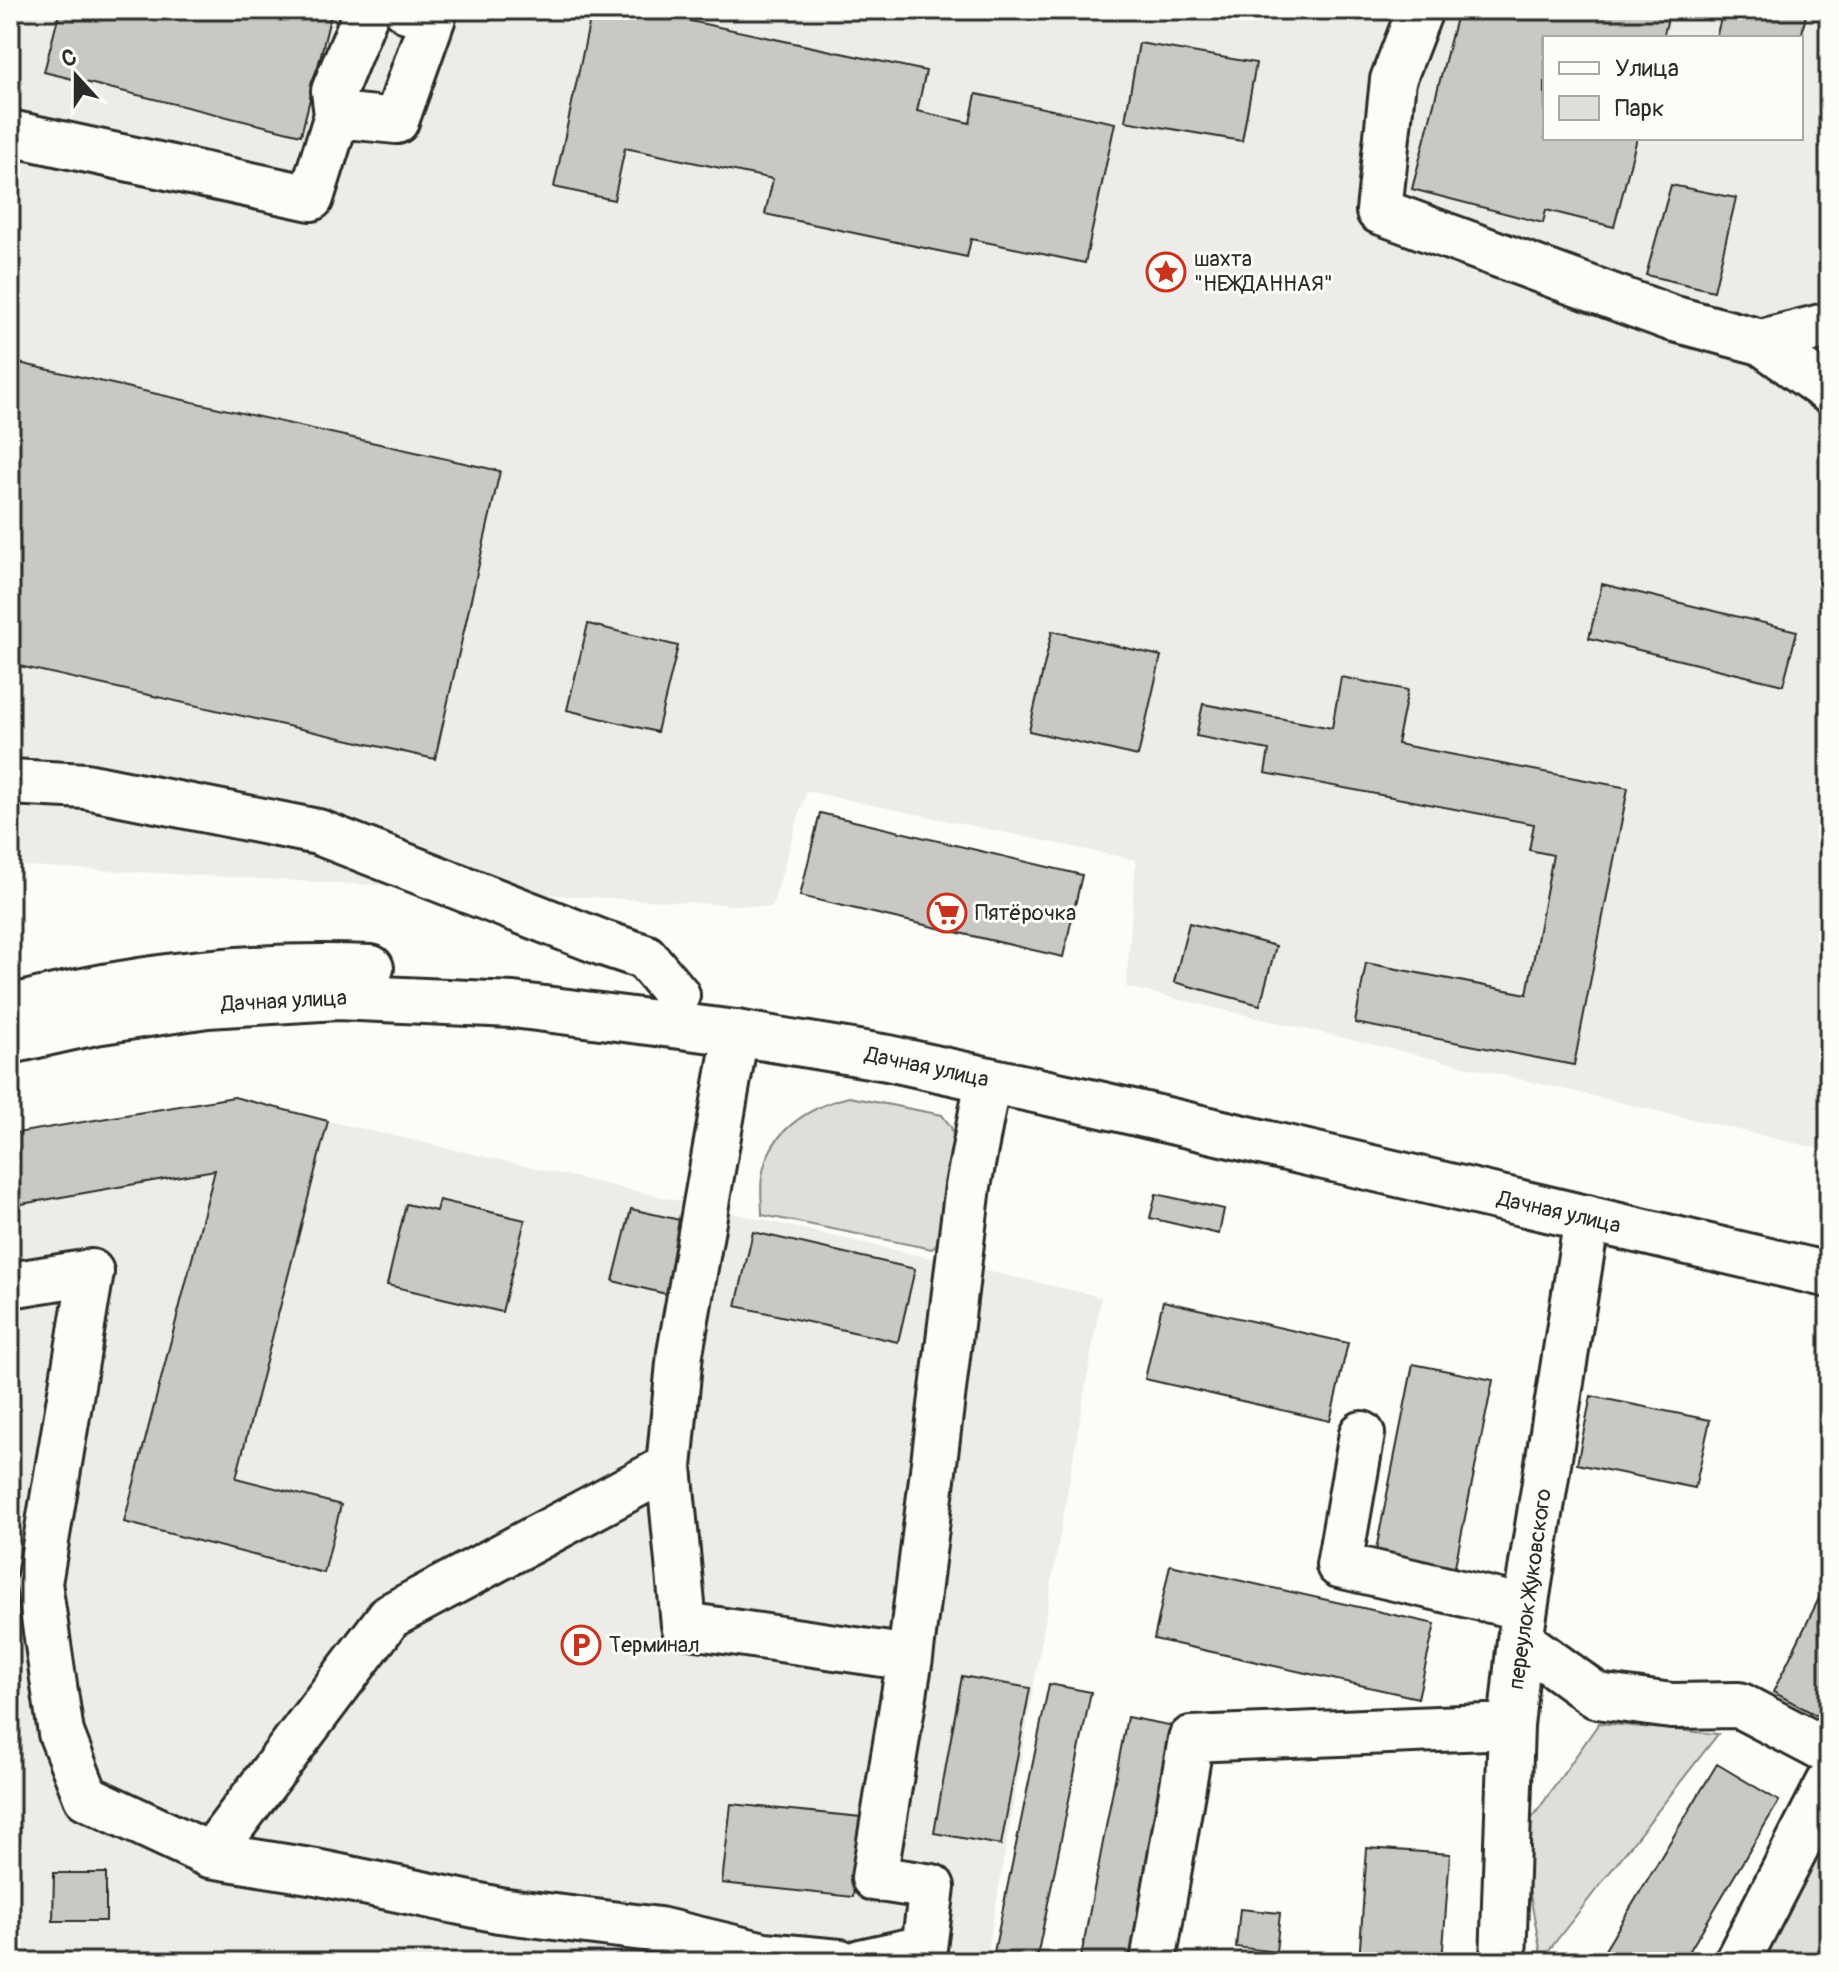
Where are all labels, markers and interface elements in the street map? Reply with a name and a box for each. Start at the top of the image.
north arrow [36,36,116,116]
legend [1543,36,1803,140]
text: С [58,43,81,74]
text: Улица [1615,54,1679,83]
text: Парк [1615,94,1664,123]
place label: шахта "НЕЖДАННАЯ" [1194,245,1333,298]
place icon: шахта "НЕЖДАННАЯ" [1145,251,1187,293]
supermarket icon: Пятёрочка [926,892,968,934]
place label: Пятёрочка [975,899,1076,927]
street label: Дачная улица [220,984,347,1018]
street label: Дачная улица [862,1040,991,1094]
street label: Дачная улица [1494,1184,1623,1240]
street label: переулок Жуковского [1502,1487,1558,1691]
parking icon: Терминал [560,1624,602,1666]
place label: Терминал [609,1631,700,1659]

